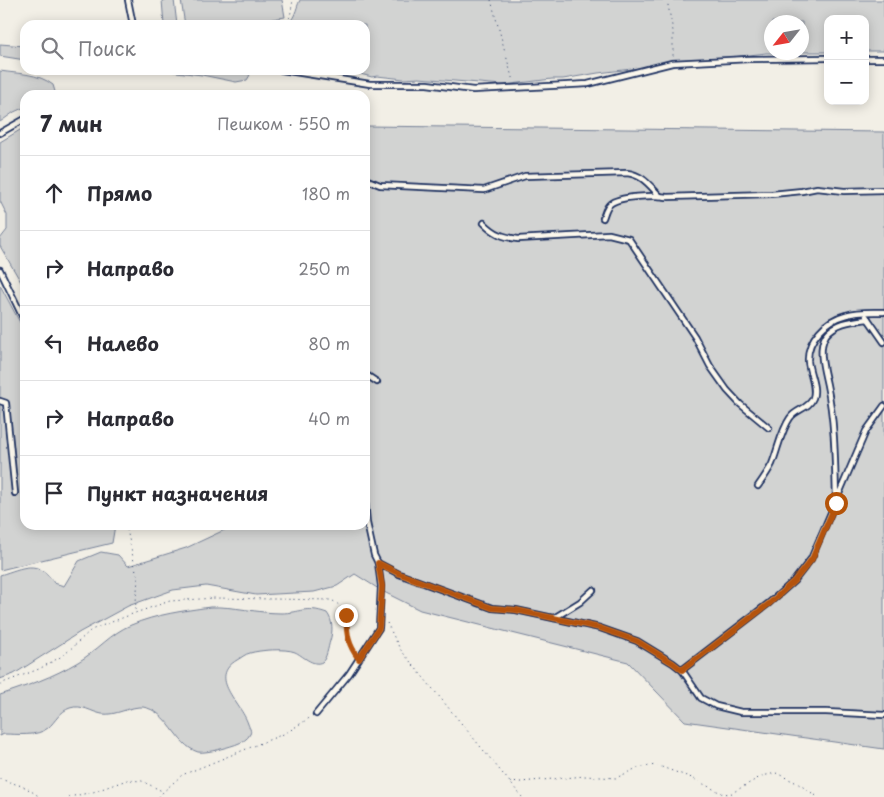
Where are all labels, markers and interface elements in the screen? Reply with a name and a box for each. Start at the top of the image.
north arrow [764,15,809,60]
map controls [824,15,869,105]
button: + [824,15,869,60]
search box [20,20,370,75]
icon: search [38,34,66,62]
text: Поиск [78,34,136,62]
button: − [824,60,869,105]
text: 7 мин [40,107,103,139]
text: Пешком · 550 m [217,111,350,135]
icon: ahead [40,179,68,207]
text: Прямо [87,179,152,207]
text: 180 m [302,181,350,205]
icon: right [40,254,68,282]
text: Направо [87,254,174,282]
text: 250 m [299,256,350,280]
icon: left [40,329,68,357]
text: Налево [87,329,159,357]
text: 80 m [308,331,350,355]
icon: right [40,404,68,432]
text: Направо [87,404,174,432]
text: 40 m [308,406,350,430]
icon: arrive [40,479,68,507]
text: Пункт назначения [87,479,268,507]
route start [825,492,848,515]
route end [335,604,358,627]

